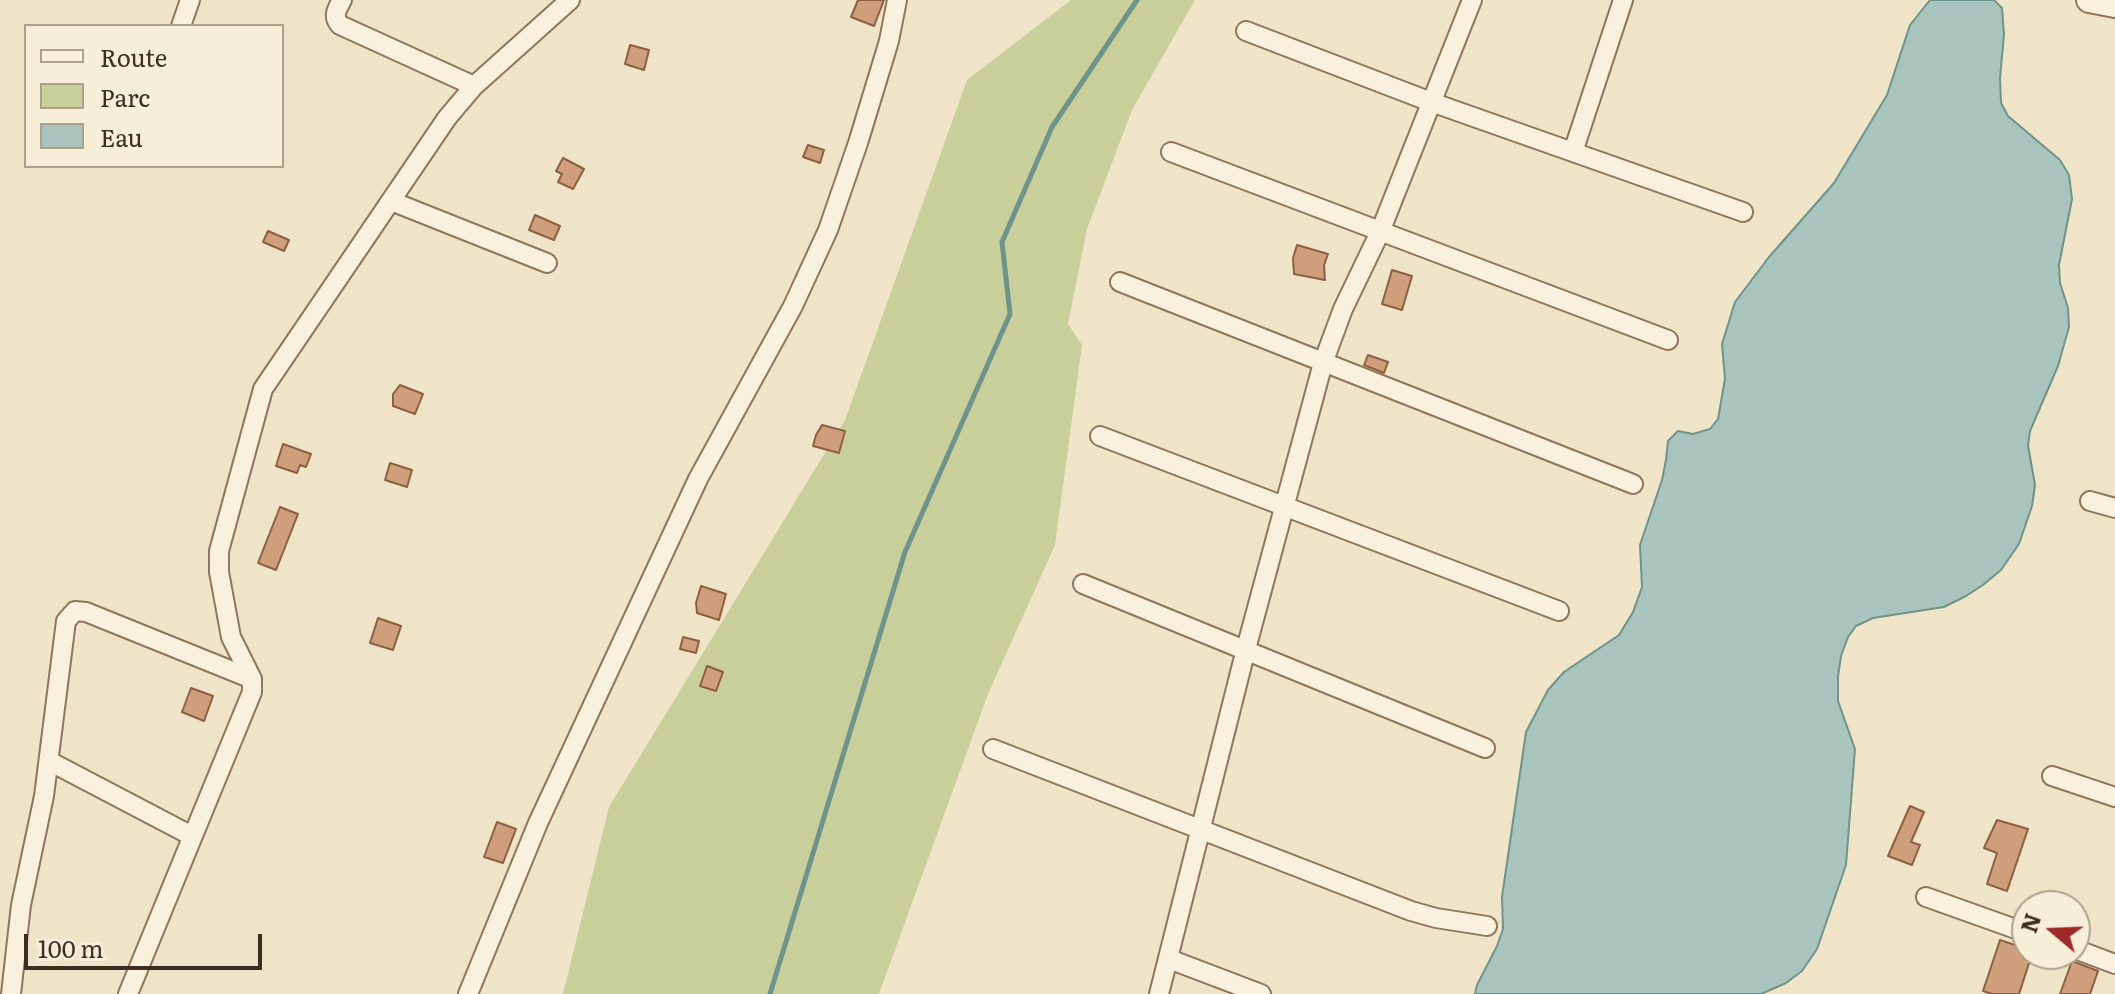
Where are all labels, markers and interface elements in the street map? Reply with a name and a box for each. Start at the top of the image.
legend [24,24,284,168]
text: Route [100,39,167,74]
text: Parc [100,79,150,114]
text: Eau [100,119,143,154]
north arrow [2011,890,2091,970]
text: N [2011,909,2048,937]
scale bar [28,918,266,968]
text: 100 m [38,930,104,965]

